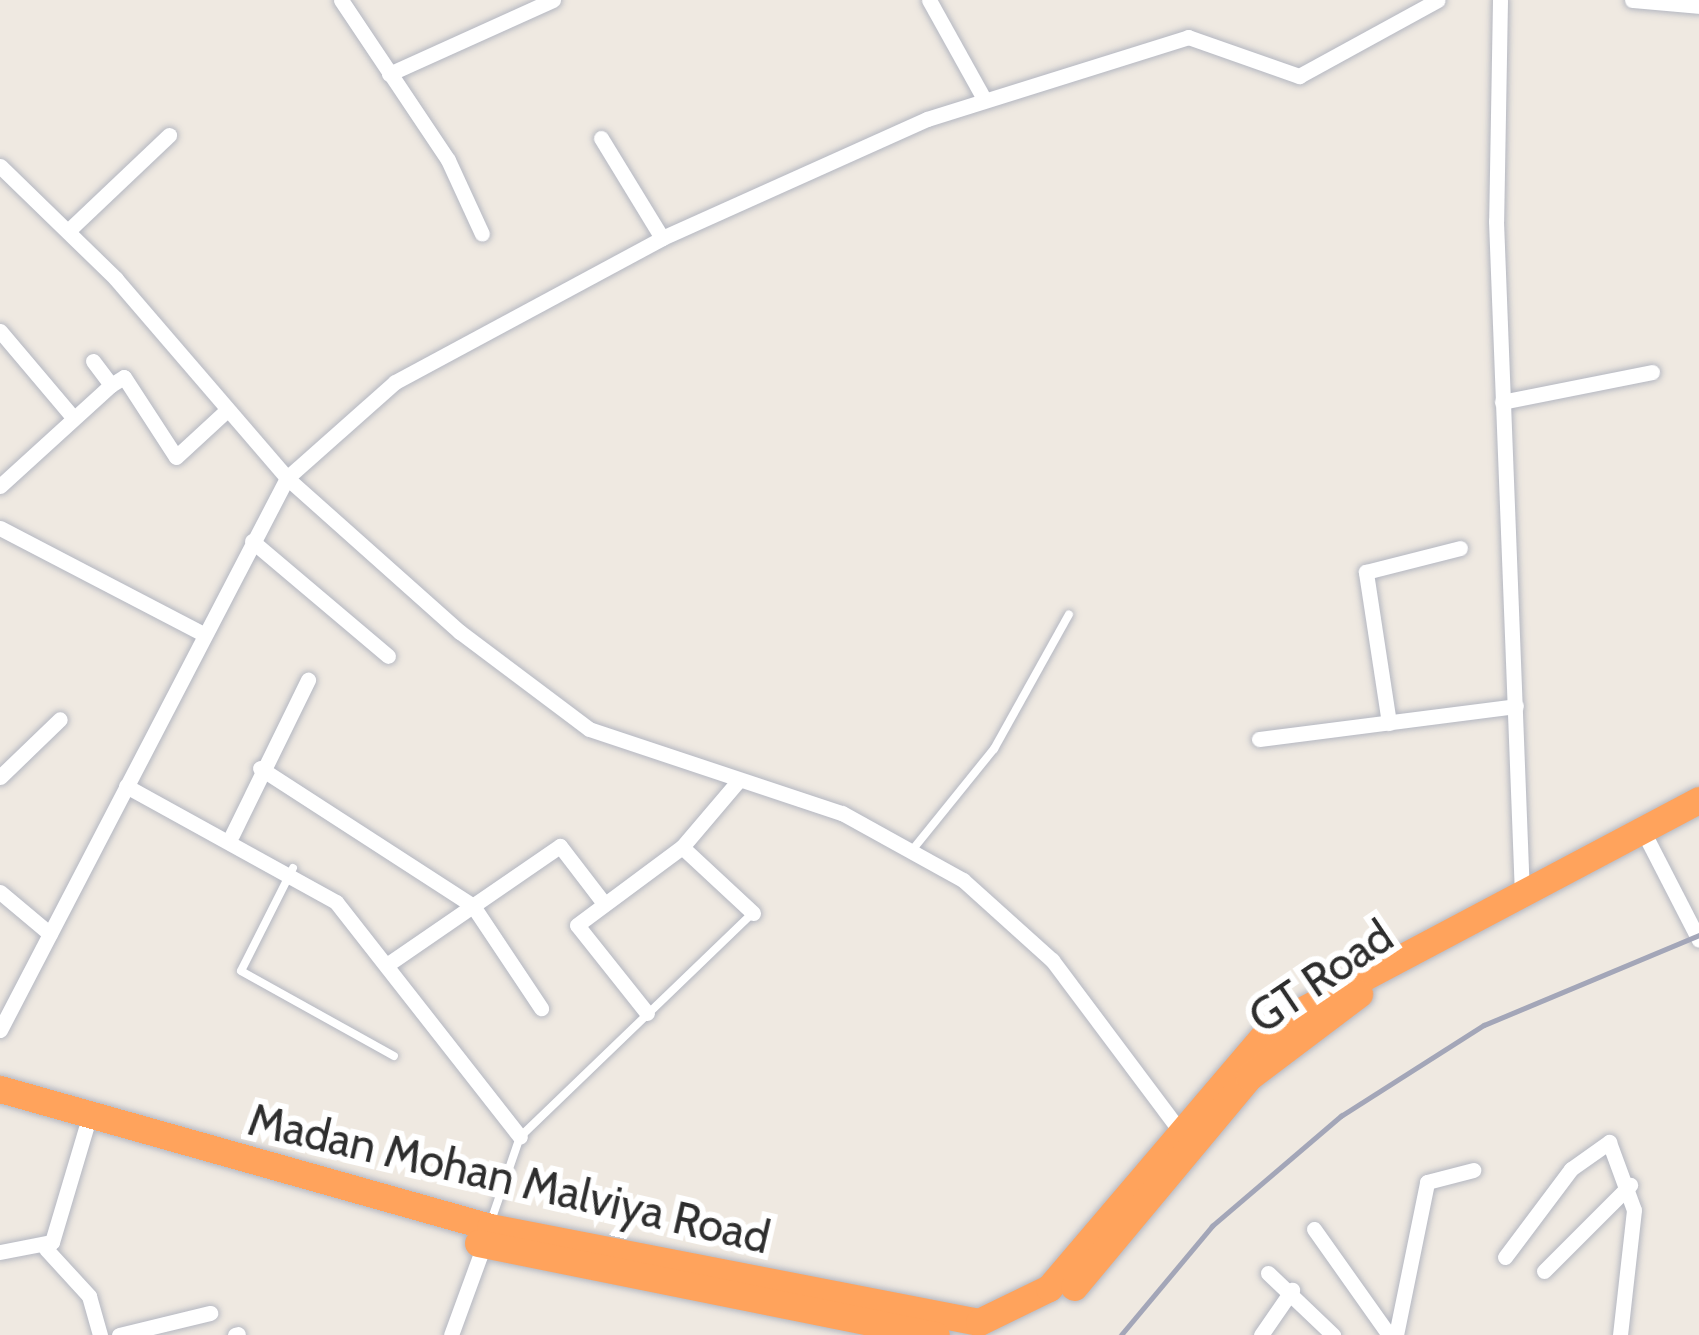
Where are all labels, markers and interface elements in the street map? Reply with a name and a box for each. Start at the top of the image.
street label: GT Road [1239,909,1403,1045]
street label: Madan Mohan Malviya Road [243,1093,775,1265]

